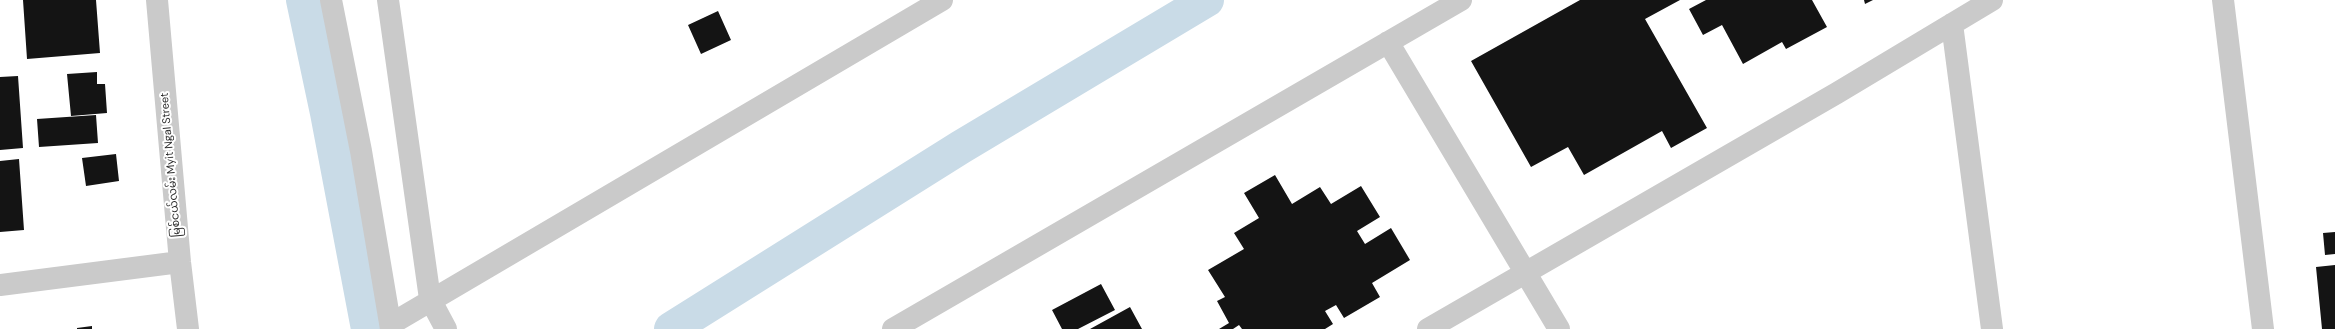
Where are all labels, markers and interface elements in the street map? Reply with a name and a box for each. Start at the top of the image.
street label: မြစ်ငယ်လမ်း Myit Ngal Street [158,92,184,238]

